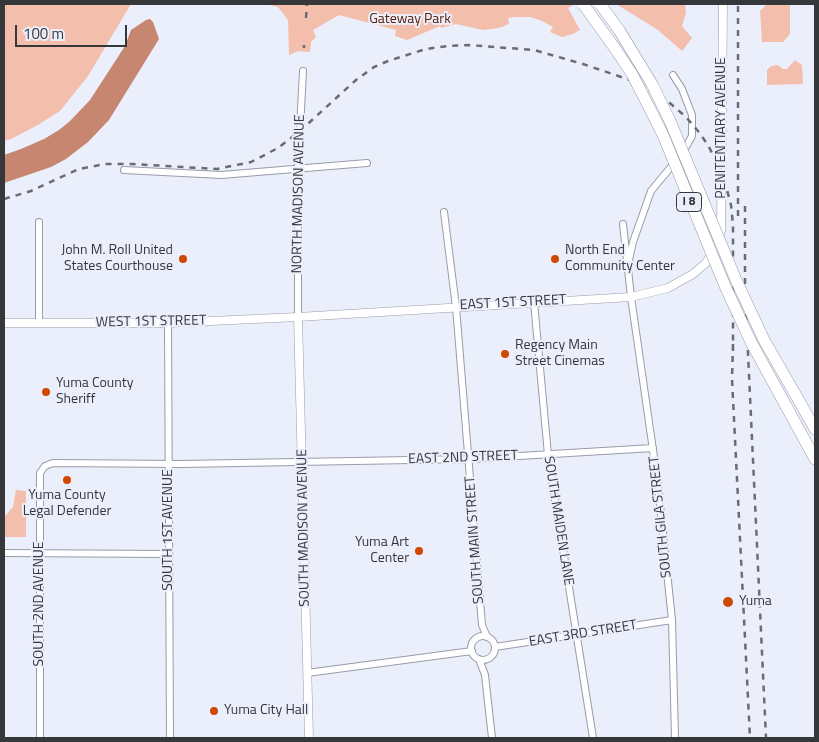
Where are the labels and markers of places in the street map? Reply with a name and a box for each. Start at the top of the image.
place label: John M. Roll United States Courthouse [61,243,173,276]
place label: North End Community Center [565,243,675,276]
marker: John M. Roll United States Courthouse [177,253,189,265]
marker: North End Community Center [549,253,561,265]
place label: Regency Main Street Cinemas [515,338,605,371]
marker: Regency Main Street Cinemas [499,348,511,360]
place label: Yuma County Sheriff [56,376,133,408]
marker: Yuma County Sheriff [40,386,52,398]
marker: Yuma County Legal Defender [61,474,73,486]
place label: Yuma County Legal Defender [23,488,111,520]
place label: Yuma Art Center [355,535,409,568]
marker: Yuma Art Center [413,545,425,557]
place label: Yuma [739,594,772,610]
marker: Yuma [721,595,735,609]
place label: Yuma City Hall [224,703,308,719]
marker: Yuma City Hall [208,705,220,717]

